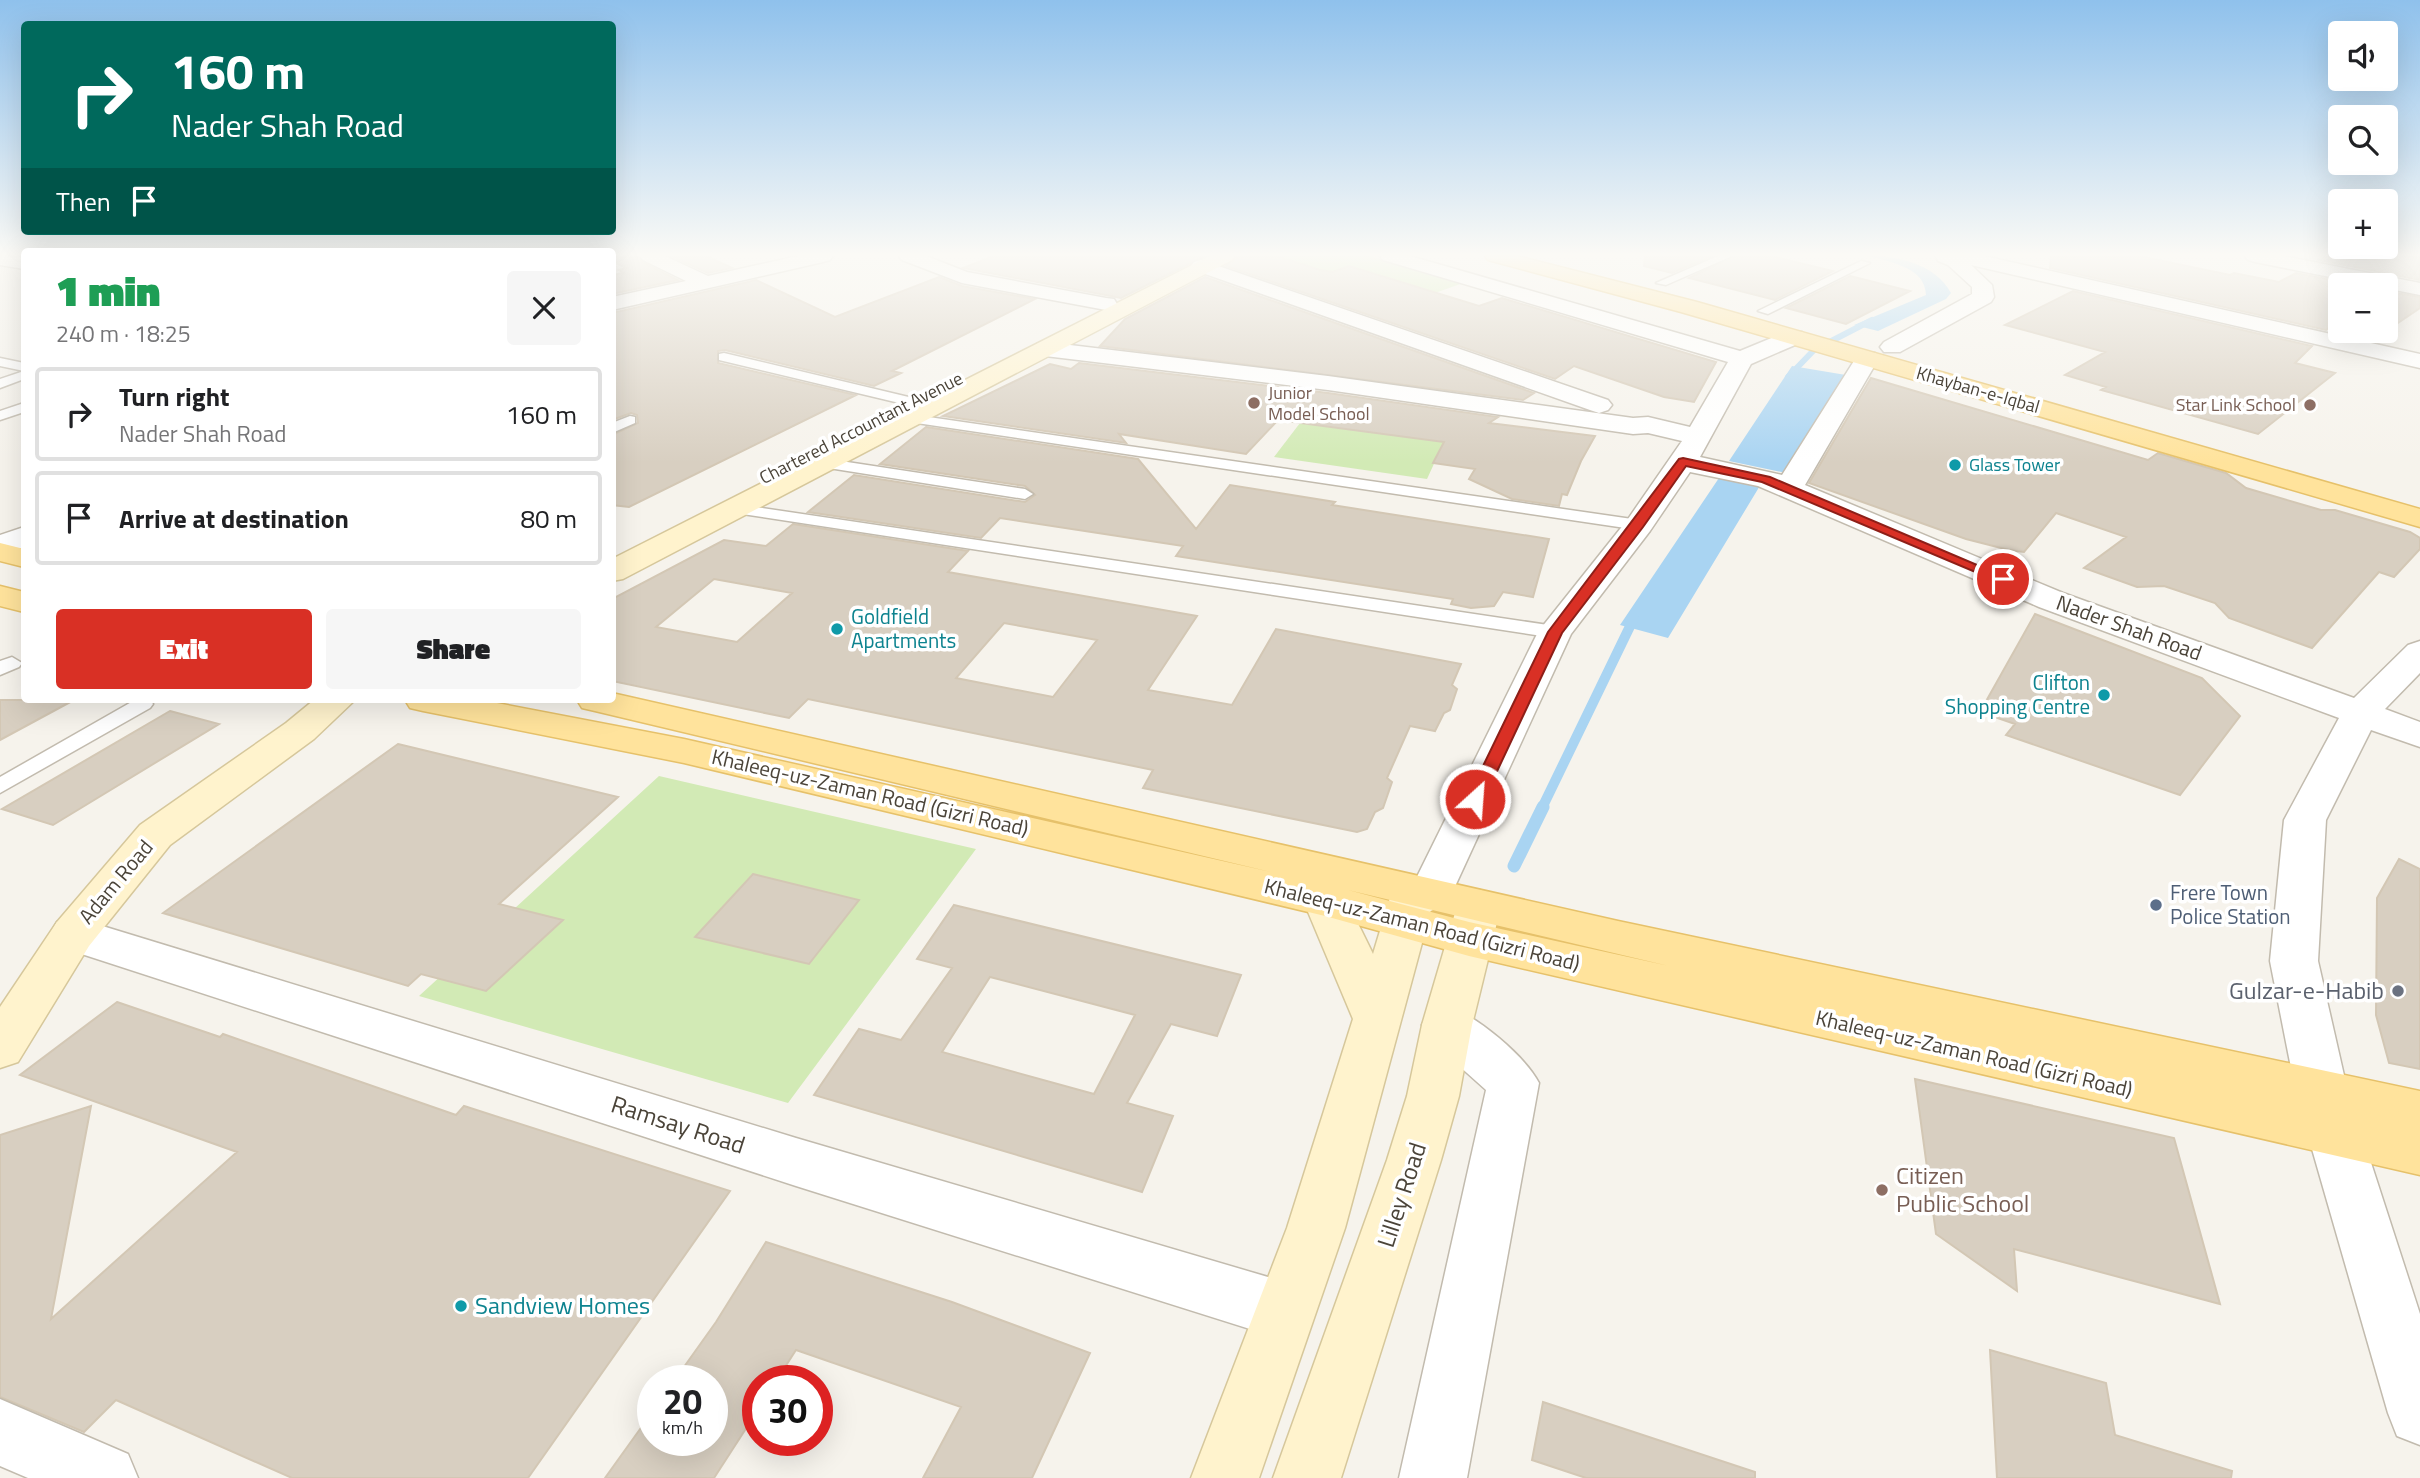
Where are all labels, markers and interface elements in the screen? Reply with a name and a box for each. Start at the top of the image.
map controls [2328,21,2398,343]
button: sound [2328,21,2398,91]
text: 160 m [171,33,305,108]
icon: right [56,49,147,140]
text: Nader Shah Road [171,101,404,149]
button: search [2328,105,2398,175]
text: Then [56,182,111,221]
icon: arrive [125,182,163,220]
button: + [2328,189,2398,259]
text: 1 min [56,258,160,322]
button: close [507,271,581,345]
button: − [2328,273,2398,343]
text: 240 m · 18:25 [56,316,191,351]
street label: Khayban-e-Iqbal [1913,359,2043,420]
street label: Chartered Accountant Avenue [754,364,967,491]
text: Turn right [119,377,230,416]
place label: Junior Model School [1268,379,1370,427]
place label: Star Link School [2176,391,2296,418]
icon: right [60,395,98,433]
text: 160 m [506,395,577,434]
marker: Junior Model School [1246,395,1262,411]
marker: Star Link School [2302,397,2318,413]
text: Nader Shah Road [119,416,286,451]
place label: Glass Tower [1969,451,2060,478]
marker: Glass Tower [1947,457,1963,473]
icon: arrive [60,499,98,537]
text: Arrive at destination [119,499,349,538]
text: 80 m [520,499,577,538]
pin [1973,549,2033,609]
icon: arrive [1984,560,2022,598]
street label: Nader Shah Road [2052,586,2207,668]
place label: Goldfield Apartments [851,600,956,656]
button: Exit [56,609,312,689]
button: Share [326,609,581,689]
marker: Goldfield Apartments [829,621,845,637]
place label: Clifton Shopping Centre [1945,666,2090,722]
marker: Clifton Shopping Centre [2096,687,2112,703]
street label: Khaleeq-uz-Zaman Road (Gizri Road) [709,740,1032,844]
position arrow [1438,762,1512,836]
street label: Adam Road [70,832,160,931]
street label: Khaleeq-uz-Zaman Road (Gizri Road) [1261,869,1583,979]
place label: Frere Town Police Station [2170,876,2291,932]
marker: Frere Town Police Station [2148,897,2164,913]
place label: Gulzar-e-Habib [2229,972,2384,1008]
marker: Gulzar-e-Habib [2390,983,2406,999]
street label: Khaleeq-uz-Zaman Road (Gizri Road) [1813,1001,2136,1105]
street label: Ramsay Road [607,1085,750,1163]
street label: Lilley Road [1367,1137,1435,1252]
place label: Citizen Public School [1896,1157,2029,1221]
marker: Citizen Public School [1874,1182,1890,1198]
place label: Sandview Homes [475,1287,650,1323]
marker: Sandview Homes [453,1298,469,1314]
speed limit sign: 30 [742,1365,833,1456]
text: 20 [663,1374,702,1428]
text: km/h [662,1414,703,1441]

